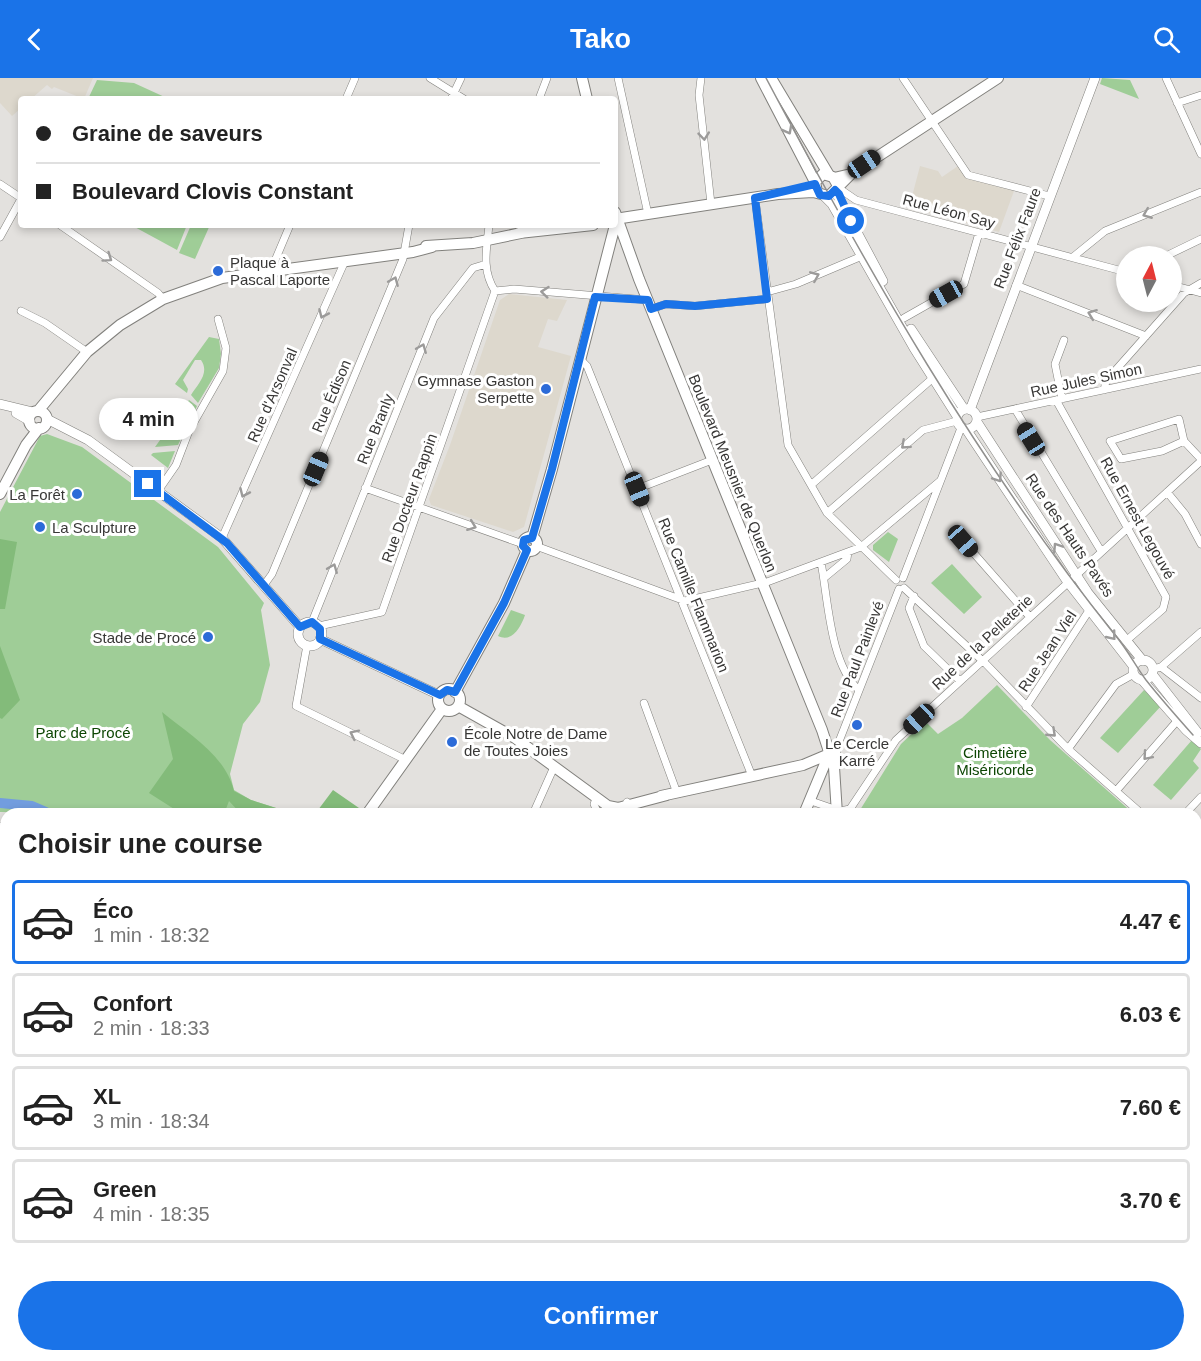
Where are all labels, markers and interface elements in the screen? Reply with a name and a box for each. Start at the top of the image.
icon: back [18,23,51,56]
icon: search [1150,23,1183,56]
text: Tako [570,24,631,54]
text: Graine de saveurs [72,121,263,146]
one-way arrow [781,123,792,134]
one-way arrow [697,132,710,141]
car [844,146,884,182]
text: Boulevard Clovis Constant [72,179,353,204]
street label: Rue Félix Faure [990,185,1044,291]
street label: Rue Léon Say [901,190,998,232]
route start [837,207,864,234]
one-way arrow [1142,207,1153,219]
north arrow [1116,246,1182,312]
map controls [1116,246,1182,312]
one-way arrow [101,251,112,262]
place label: Plaque à Pascal Laporte [230,254,330,288]
marker: Plaque à Pascal Laporte [211,264,225,278]
one-way arrow [809,271,820,283]
one-way arrow [387,276,399,287]
car [926,277,966,311]
one-way arrow [541,286,550,299]
one-way arrow [318,308,330,319]
one-way arrow [1087,309,1097,322]
one-way arrow [415,343,427,354]
street label: Rue d'Arsonval [244,345,300,445]
street label: Rue Édison [308,357,354,435]
street label: Rue Jules Simon [1029,360,1143,400]
place label: Gymnase Gaston Serpette [417,372,534,406]
street label: Boulevard Meusnier de Querlon [685,372,781,574]
marker: Gymnase Gaston Serpette [539,382,553,396]
street label: Rue Branly [353,391,397,467]
callout: 4 min [98,397,198,439]
text: 4 min [122,408,175,430]
car [1014,419,1048,459]
street label: Rue Docteur Rappin [378,431,440,565]
one-way arrow [901,438,912,449]
car [301,449,331,489]
street label: Rue Ernest Legouvé [1097,454,1179,582]
car [622,469,652,509]
route end [134,470,161,497]
street label: Rue des Hauts Pavés [1022,470,1118,600]
one-way arrow [991,472,1003,482]
place label: La Forêt [9,486,66,503]
one-way arrow [239,486,251,497]
marker: La Forêt [70,487,84,501]
street label: Rue Camille Flammarion [655,515,733,675]
one-way arrow [466,518,476,531]
place label: La Sculpture [52,519,136,536]
marker: La Sculpture [33,520,47,534]
car [944,522,982,560]
one-way arrow [1053,543,1065,553]
one-way arrow [326,563,338,574]
street label: Rue de la Pelleterie [928,591,1036,693]
street label: Rue Paul Painlevé [827,598,887,720]
street label: Rue Jean Viel [1015,607,1079,695]
place label: Stade de Procé [93,629,196,646]
one-way arrow [1105,629,1116,640]
marker: Stade de Procé [201,630,215,644]
car [900,700,938,738]
marker: Le Cercle Karré [850,718,864,732]
park label: Parc de Procé [35,724,131,741]
place label: École Notre de Dame de Toutes Joies [464,725,607,759]
one-way arrow [1045,726,1055,737]
one-way arrow [349,730,360,742]
marker: École Notre de Dame de Toutes Joies [445,735,459,749]
place label: Le Cercle Karré [825,735,889,769]
park label: Cimetière Miséricorde [956,744,1034,778]
one-way arrow [1143,749,1154,760]
text: Choisir une course [18,829,263,859]
icon: car [21,895,75,949]
text: Éco [93,898,133,923]
text: 4.47 € [1120,909,1181,934]
text: 1 min · 18:32 [93,924,210,946]
icon: car [21,988,75,1042]
text: Confort [93,991,172,1016]
text: 6.03 € [1120,1002,1181,1027]
text: 2 min · 18:33 [93,1017,210,1039]
icon: car [21,1081,75,1135]
text: XL [93,1084,121,1109]
text: 7.60 € [1120,1095,1181,1120]
text: 3 min · 18:34 [93,1110,210,1132]
icon: car [21,1174,75,1228]
text: Green [93,1177,157,1202]
text: 3.70 € [1120,1188,1181,1213]
text: 4 min · 18:35 [93,1203,210,1225]
button: Confirmer [18,1281,1184,1350]

